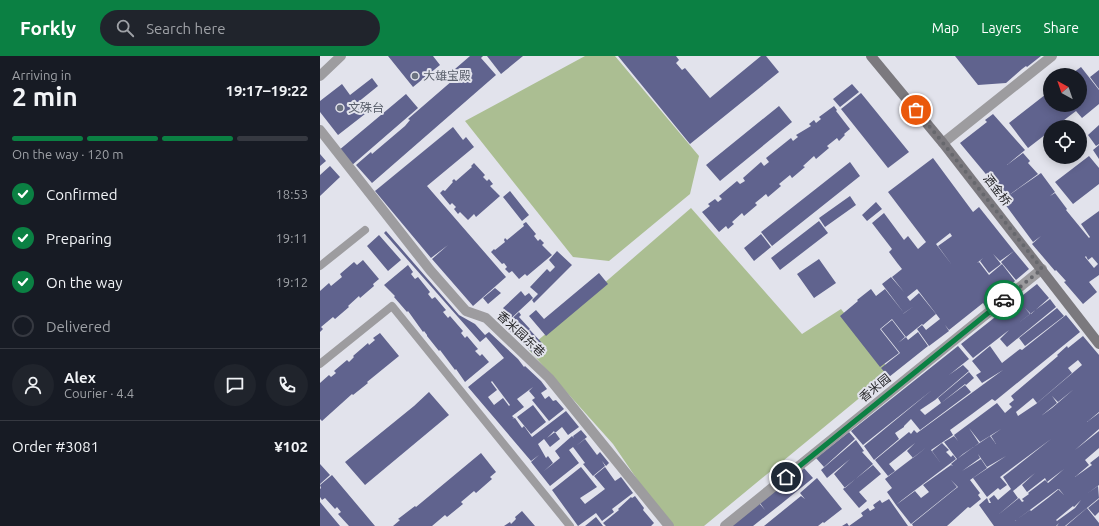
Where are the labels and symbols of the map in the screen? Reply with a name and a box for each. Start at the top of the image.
north arrow [1043,68,1087,112]
place label: 大雄宝殿 [423,69,471,82]
marker: 大雄宝殿 [410,71,420,81]
pin [899,93,933,127]
place label: 文殊台 [348,101,384,114]
marker: 文殊台 [335,103,345,113]
street label: 洒金桥 [981,172,1014,208]
courier [984,280,1024,320]
street label: 香米园东巷 [495,308,548,359]
street label: 香米园 [857,371,893,404]
pin [769,460,803,494]

